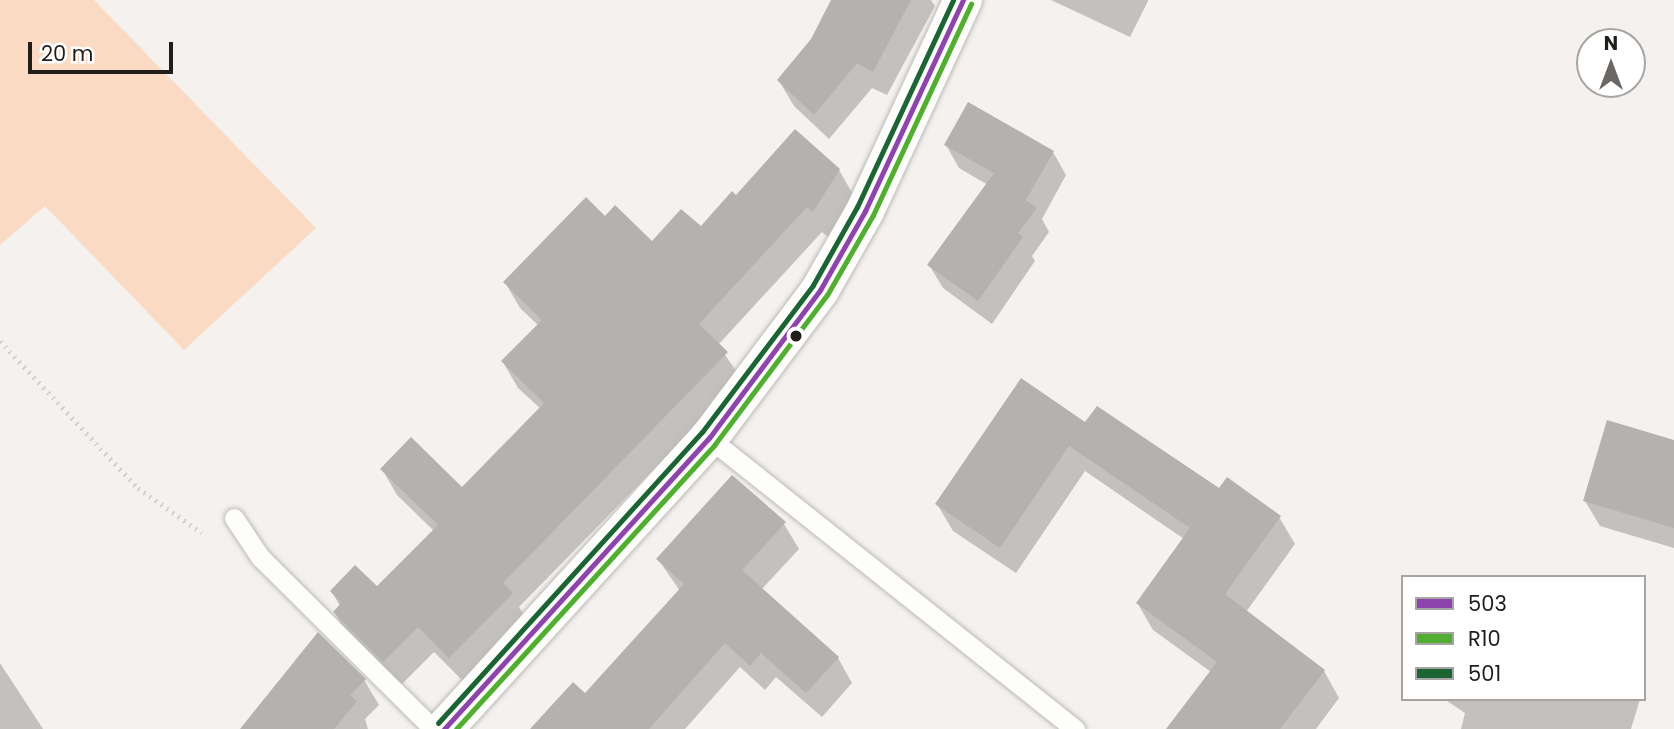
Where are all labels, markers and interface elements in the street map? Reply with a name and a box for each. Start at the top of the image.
scale bar [32,28,177,72]
north arrow [1576,28,1646,98]
text: N [1604,30,1618,57]
text: 20 m [41,39,94,68]
unlabelled marker [789,329,803,343]
legend [1401,575,1646,701]
text: 503 [1468,589,1507,618]
text: R10 [1468,624,1501,653]
text: 501 [1468,659,1501,688]

